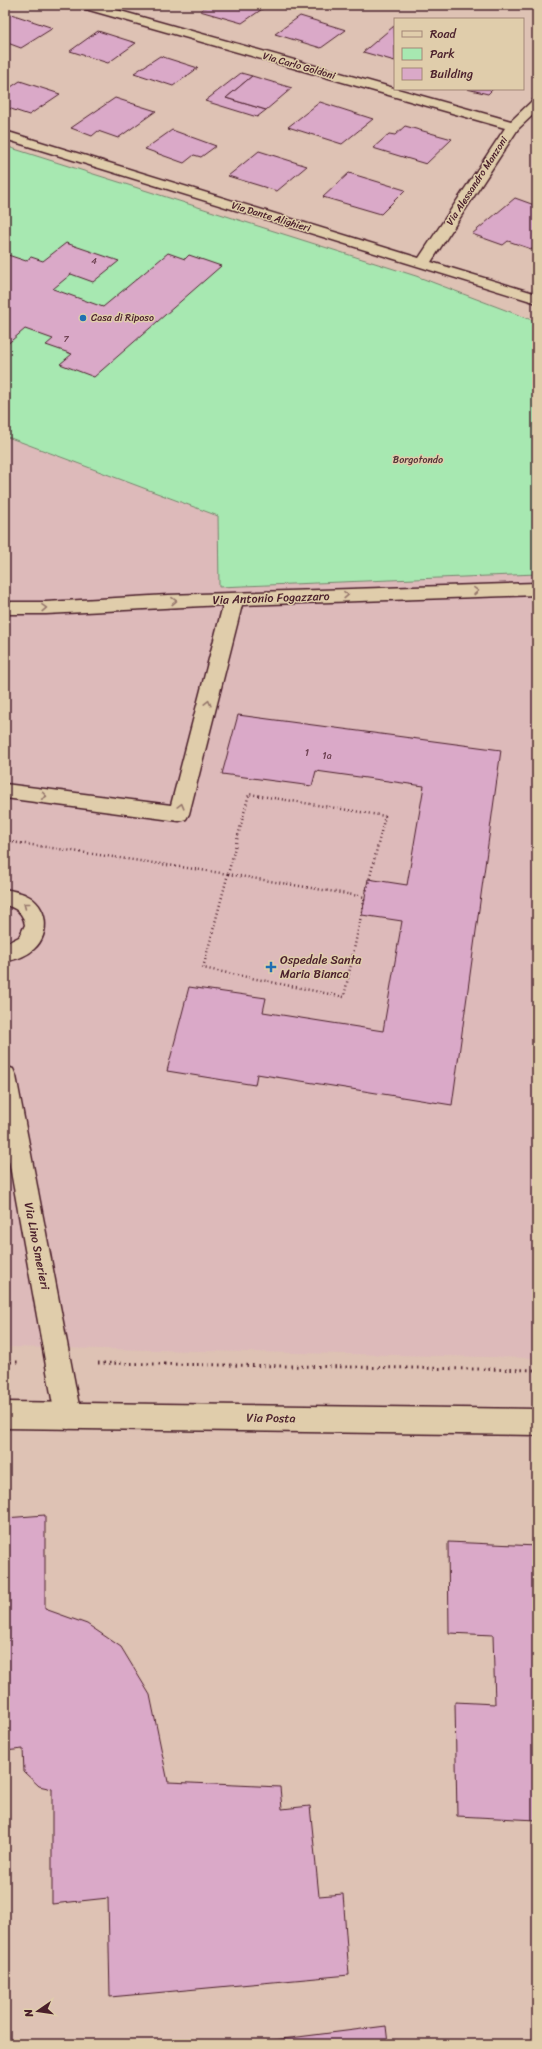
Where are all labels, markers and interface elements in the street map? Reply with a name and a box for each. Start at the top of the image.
legend [394,18,524,90]
text: Road [430,23,457,45]
text: Park [430,43,455,65]
street label: Via Carlo Goldoni [261,47,339,85]
text: Building [430,63,473,85]
street label: Via Alessandro Manzoni [441,132,513,229]
street label: Via Dante Alighieri [229,196,314,238]
house number: 4 [91,253,97,269]
place label: Casa di Riposo [91,309,154,327]
marker: Casa di Riposo [78,313,88,323]
house number: 7 [63,331,69,347]
park label: Borgotondo [393,451,443,469]
street label: Via Antonio Fogazzaro [212,585,330,611]
one-way arrow [473,587,479,595]
one-way arrow [343,591,349,600]
one-way arrow [171,597,177,606]
one-way arrow [41,603,47,612]
one-way arrow [203,700,212,707]
house number: 1 [305,744,309,762]
house number: 1a [322,747,332,765]
one-way arrow [41,791,47,800]
one-way arrow [176,803,185,810]
one-way arrow [23,903,31,910]
place label: Ospedale Santa Maria Bianca [280,949,362,985]
marker: Ospedale Santa Maria Bianca [265,961,277,973]
street label: Via Lino Smerieri [18,1200,56,1292]
street label: Via Posta [246,1407,296,1429]
north arrow [18,1991,58,2031]
text: N [19,2007,39,2020]

